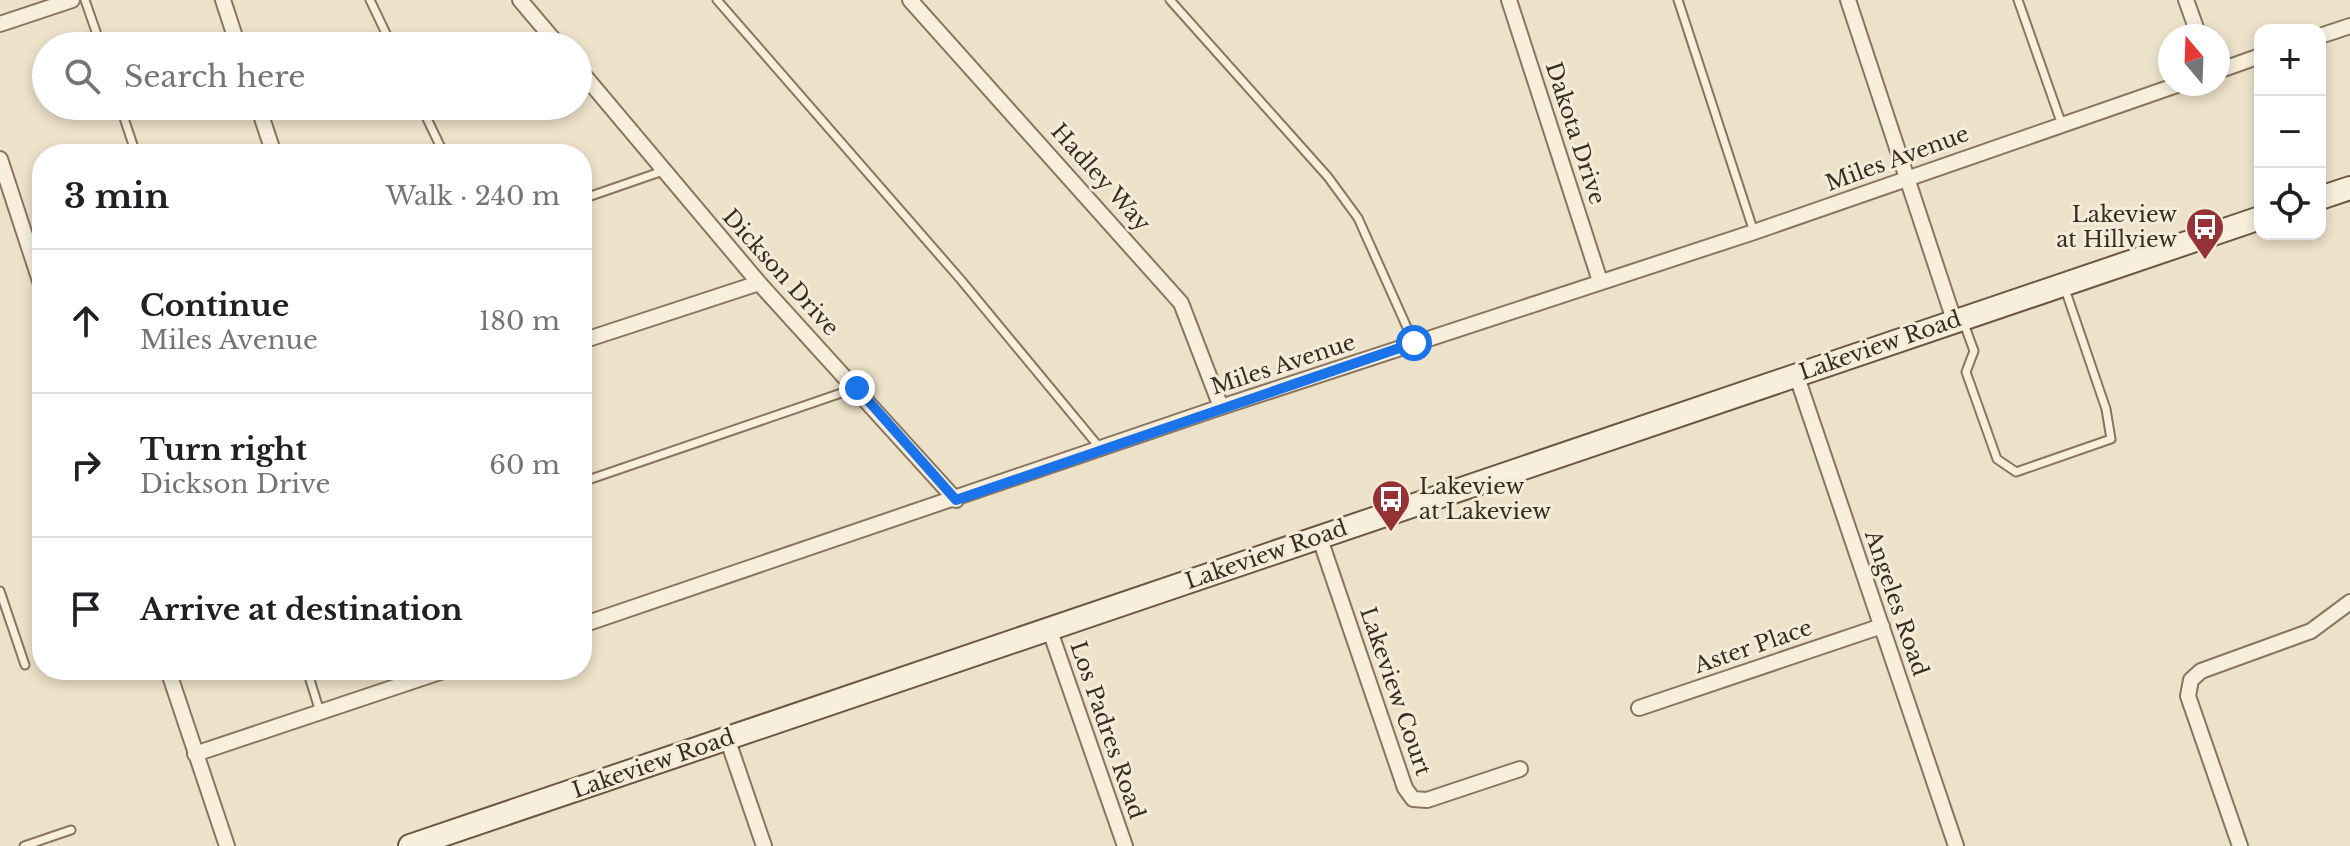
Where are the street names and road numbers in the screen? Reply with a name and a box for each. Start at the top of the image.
street label: Dakota Drive [1540,59,1611,208]
street label: Hadley Way [1045,118,1156,237]
street label: Miles Avenue [1822,120,1972,197]
street label: Dickson Drive [717,203,845,341]
street label: Lakeview Road [1796,305,1965,386]
street label: Miles Avenue [1207,328,1359,401]
street label: Lakeview Road [1182,514,1351,595]
street label: Angeles Road [1859,526,1934,680]
street label: Lakeview Court [1354,603,1437,780]
street label: Aster Place [1690,614,1816,680]
street label: Los Padres Road [1064,638,1151,823]
street label: Lakeview Road [569,723,738,804]

